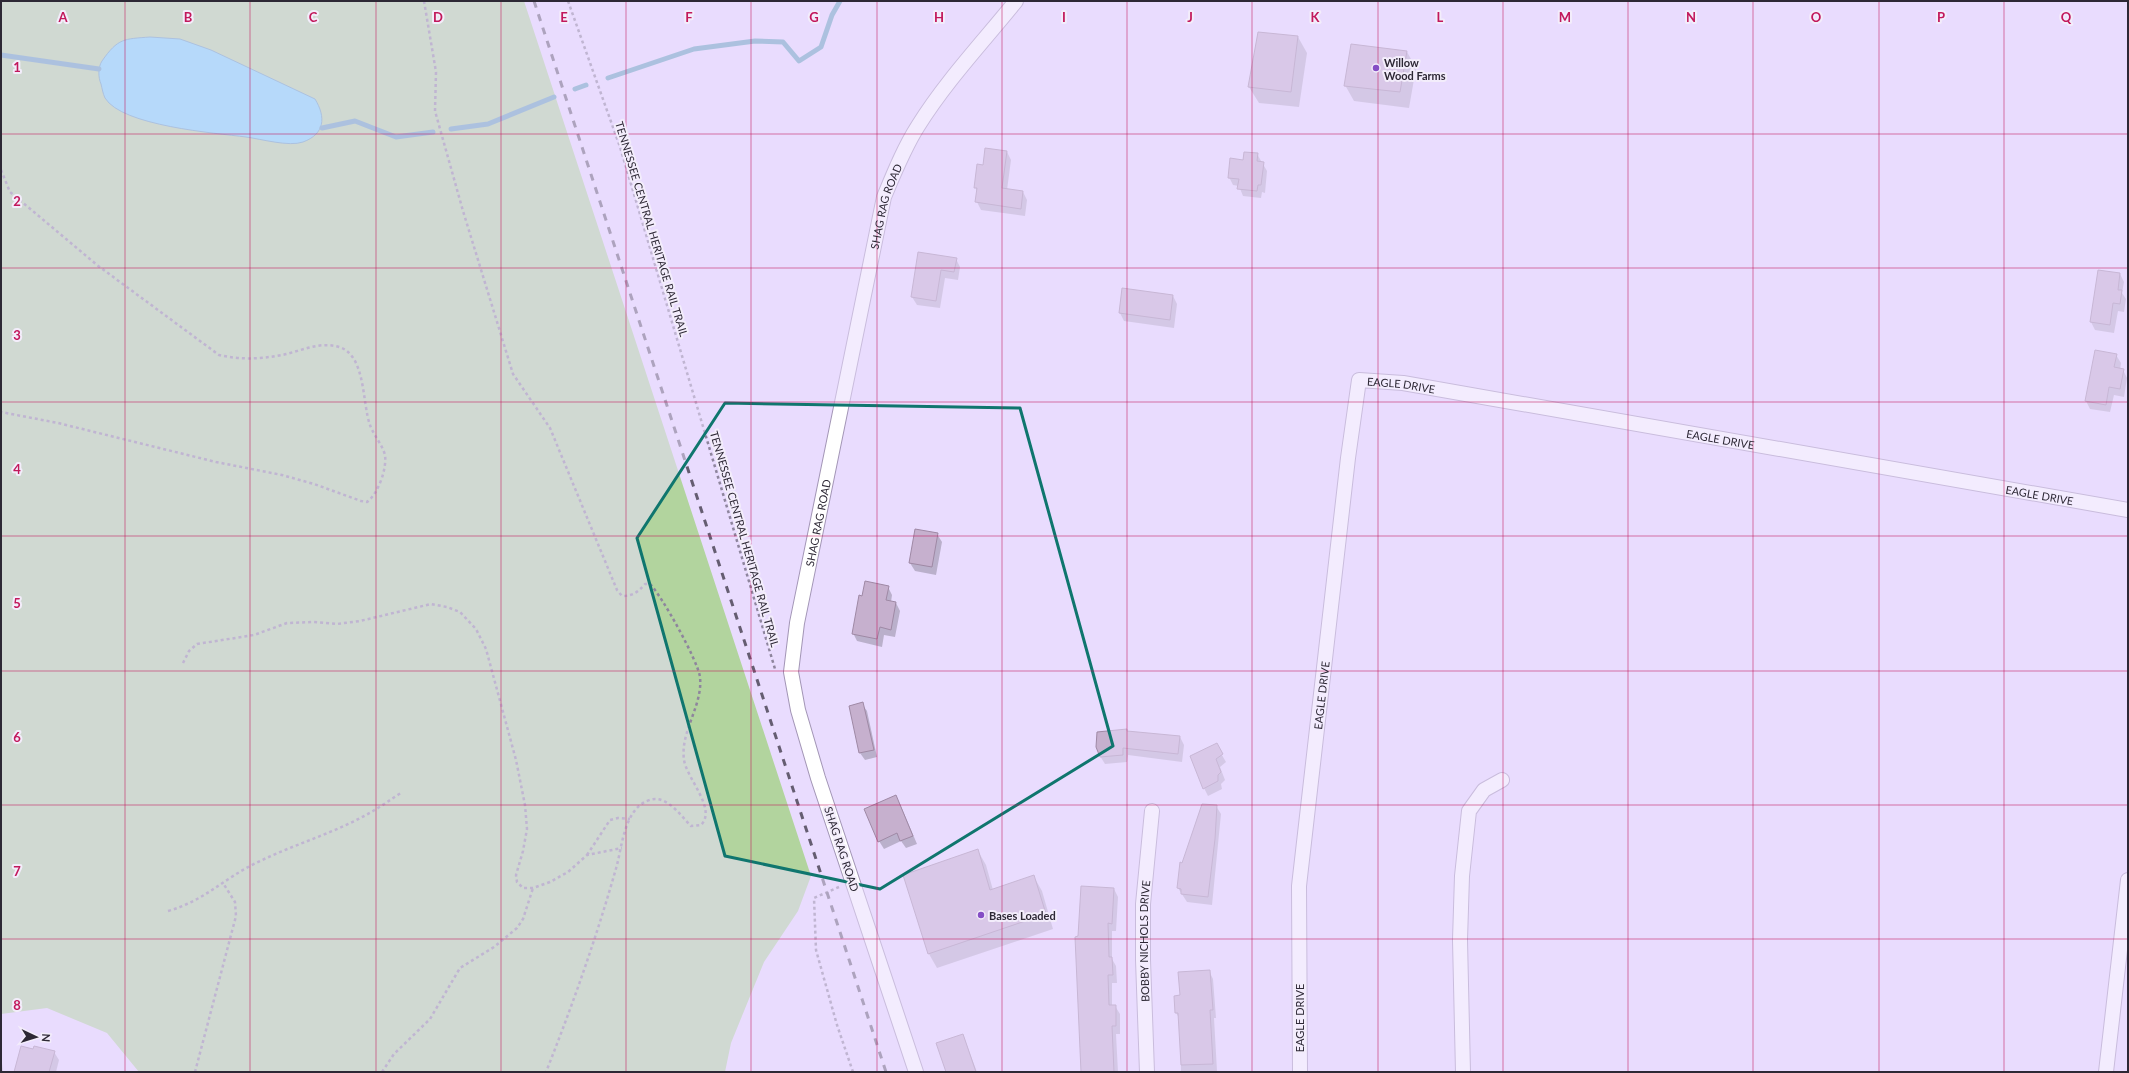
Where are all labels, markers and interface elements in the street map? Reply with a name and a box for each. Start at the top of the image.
text: A [57,9,68,25]
text: B [184,9,193,25]
text: C [309,9,318,25]
text: D [433,9,443,25]
text: E [560,9,568,25]
text: F [685,9,693,25]
text: G [809,9,819,25]
text: H [934,9,944,25]
text: I [1062,9,1066,25]
text: J [1187,9,1193,25]
text: K [1311,9,1321,25]
text: L [1437,9,1444,25]
text: M [1559,9,1571,25]
text: N [1686,9,1696,25]
text: O [1811,9,1822,25]
text: P [1937,9,1945,25]
text: Q [2061,9,2072,25]
place label: Willow Wood Farms [1384,56,1446,82]
text: 1 [13,59,21,75]
marker: Willow Wood Farms [1371,63,1381,73]
street label: TENNESSEE CENTRAL HERITAGE RAIL TRAIL [613,120,691,338]
street label: SHAG RAG ROAD [867,161,904,250]
text: 2 [13,193,21,209]
text: 3 [13,327,21,343]
street label: EAGLE DRIVE [1367,374,1436,395]
street label: EAGLE DRIVE [1686,426,1755,451]
street label: TENNESSEE CENTRAL HERITAGE RAIL TRAIL [708,429,782,649]
text: 4 [13,461,21,477]
street label: SHAG RAG ROAD [802,478,833,568]
street label: EAGLE DRIVE [2005,482,2075,507]
text: 5 [13,595,21,611]
street label: EAGLE DRIVE [1310,660,1331,730]
text: 6 [13,729,21,745]
street label: SHAG RAG ROAD [822,805,862,893]
text: 7 [13,863,21,879]
street label: BOBBY NICHOLS DRIVE [1137,880,1152,1002]
place label: Bases Loaded [989,909,1056,922]
marker: Bases Loaded [976,910,986,920]
street label: EAGLE DRIVE [1293,984,1306,1052]
text: 8 [13,997,21,1013]
north arrow [16,1017,56,1057]
text: N [40,1033,53,1042]

